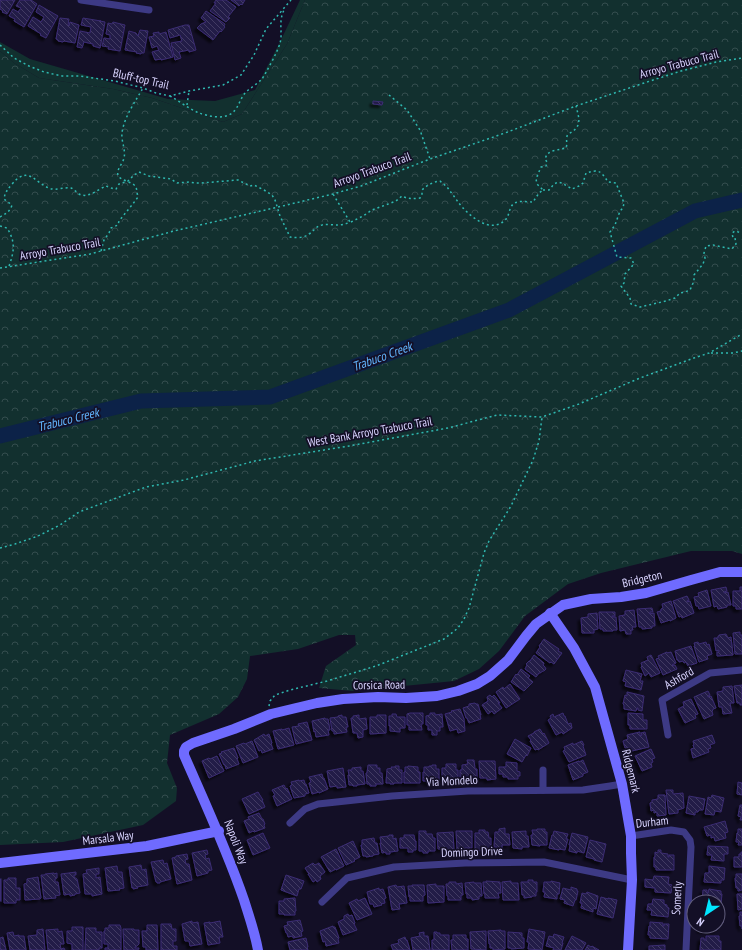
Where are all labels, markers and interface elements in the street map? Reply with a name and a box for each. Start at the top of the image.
street label: Arroyo Trabuco Trail [638,46,720,81]
street label: Bluff-top Trail [112,65,171,92]
street label: Arroyo Trabuco Trail [331,148,413,191]
street label: Arroyo Trabuco Trail [19,234,101,263]
water label: Trabuco Creek [350,337,416,375]
water label: Trabuco Creek [36,403,102,435]
street label: West Bank Arroyo Trabuco Trail [306,413,434,450]
street label: Bridgeton [620,567,663,590]
street label: Ashford [661,663,696,692]
street label: Corsica Road [353,677,405,692]
street label: Ridgemark [619,748,644,794]
street label: Via Mondelo [425,772,478,789]
street label: Durham [635,812,669,831]
street label: Napoli Way [221,817,252,867]
street label: Marsala Way [81,827,135,848]
street label: Domingo Drive [441,843,503,860]
street label: Somerly [668,880,685,915]
north arrow [686,894,726,934]
text: N [694,915,707,930]

